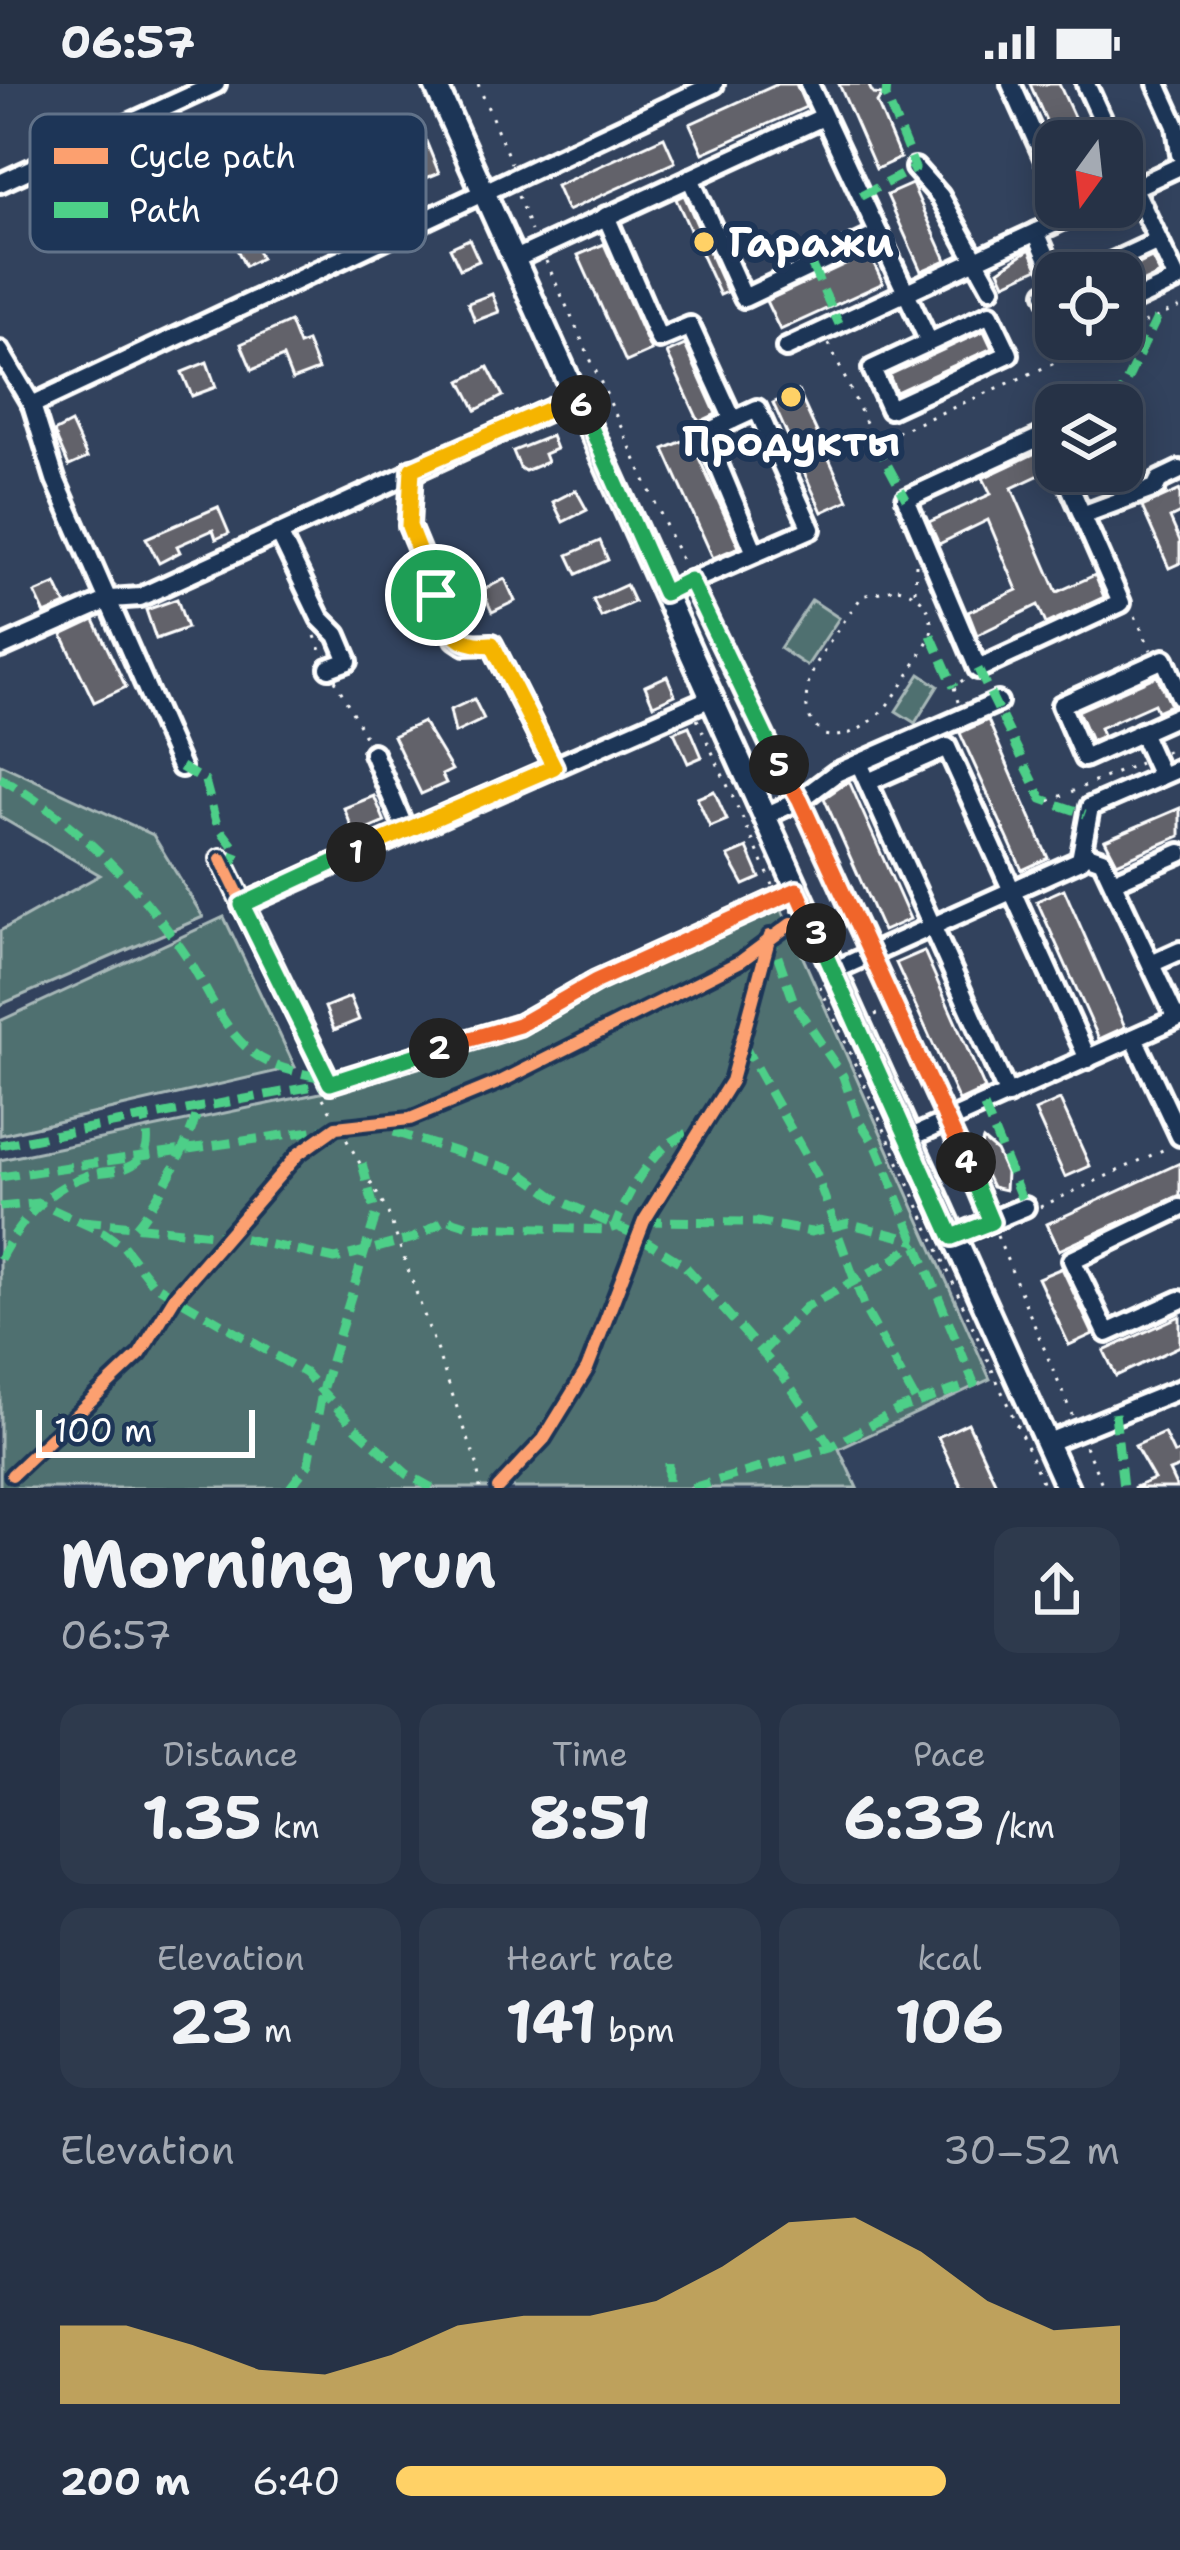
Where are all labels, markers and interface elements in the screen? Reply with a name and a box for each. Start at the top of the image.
text: 06:57 [60,12,195,72]
legend [30,114,426,252]
north arrow [1035,120,1143,228]
map controls [1035,120,1143,492]
text: Cycle path [129,134,296,179]
text: Path [129,188,201,233]
place label: Гаражи [728,214,894,270]
marker: Гаражи [691,229,717,255]
button: locate [1035,252,1143,360]
pin: 6 [551,375,611,435]
text: 6 [569,382,593,427]
marker: Продукты [778,384,804,410]
button: layers [1035,384,1143,492]
place label: Продукты [682,413,900,469]
pin [385,544,487,646]
icon: arrive [403,562,469,628]
pin: 5 [749,735,809,795]
text: 5 [769,742,789,787]
pin: 1 [326,822,386,882]
text: 1 [348,829,364,874]
pin: 3 [786,903,846,963]
text: 3 [804,910,828,955]
pin: 2 [409,1018,469,1078]
text: 2 [427,1025,451,1070]
pin: 4 [936,1132,996,1192]
text: 4 [954,1139,978,1184]
scale bar [36,1404,255,1457]
text: 100 m [54,1408,153,1453]
text: Morning run [60,1520,496,1608]
button: share [994,1527,1120,1653]
text: 06:57 [60,1609,172,1661]
text: Distance [163,1732,298,1777]
text: Time [552,1732,628,1777]
text: Pace [913,1732,986,1777]
text: 1.35 [142,1777,262,1857]
text: 8:51 [529,1777,651,1857]
text: 6:33 [844,1777,985,1857]
text: km [262,1804,320,1849]
text: /km [985,1804,1055,1849]
text: Elevation [157,1936,305,1981]
text: Heart rate [506,1936,674,1981]
text: kcal [917,1936,981,1981]
text: 23 [169,1981,252,2061]
text: 141 [505,1981,597,2061]
text: 106 [895,1981,1004,2061]
text: m [252,2008,292,2053]
text: bpm [597,2008,675,2053]
text: Elevation [60,2124,235,2176]
text: 30–52 m [943,2124,1120,2176]
text: 200 m [60,2455,190,2507]
text: 6:40 [252,2455,341,2507]

